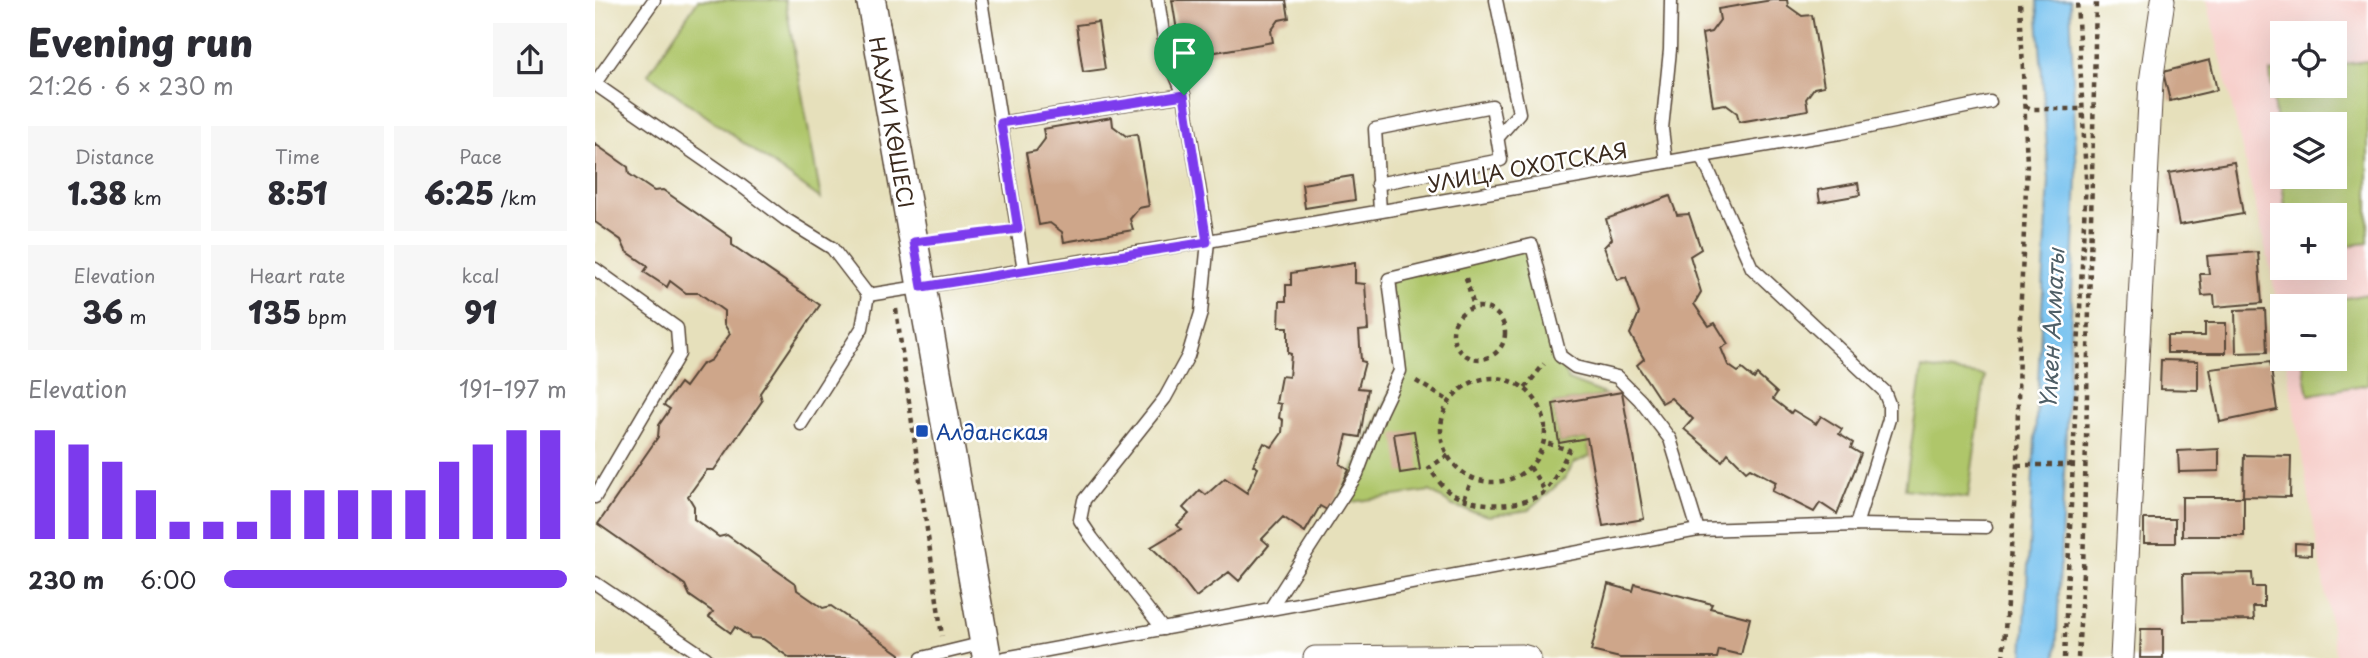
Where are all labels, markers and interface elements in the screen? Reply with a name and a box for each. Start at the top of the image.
text: Evening run [28,13,253,70]
map controls [2270,21,2347,371]
button: locate [2270,21,2347,98]
button: share [493,23,567,97]
pin [1154,23,1214,95]
street label: НАУАИ КӨШЕСІ [862,34,923,210]
icon: arrive [1165,34,1203,72]
text: 21:26 · 6 × 230 m [28,68,234,103]
button: layers [2270,112,2347,189]
street label: УЛИЦА ОХОТСКАЯ [1424,133,1630,199]
text: Distance [75,142,154,170]
text: Time [275,142,320,170]
text: Pace [459,142,502,170]
text: 1.38 [67,170,127,215]
text: 8:51 [268,170,327,215]
text: 6:25 [424,170,494,215]
text: km [127,183,162,211]
text: /km [494,183,537,211]
button: + [2270,203,2347,280]
water label: Үлкен Алматы [2029,246,2073,410]
text: Elevation [74,261,155,289]
text: Heart rate [250,261,345,289]
text: kcal [462,261,499,289]
text: 36 [82,289,123,334]
text: 135 [248,289,301,334]
text: 91 [464,289,497,334]
button: − [2270,294,2347,371]
text: m [123,302,147,330]
text: bpm [301,302,347,330]
text: Elevation [28,371,127,406]
text: 191–197 m [459,371,567,406]
place label: Алданская [936,415,1049,447]
marker: Алданская [914,423,930,439]
text: 230 m [28,562,104,597]
text: 6:00 [140,562,196,597]

